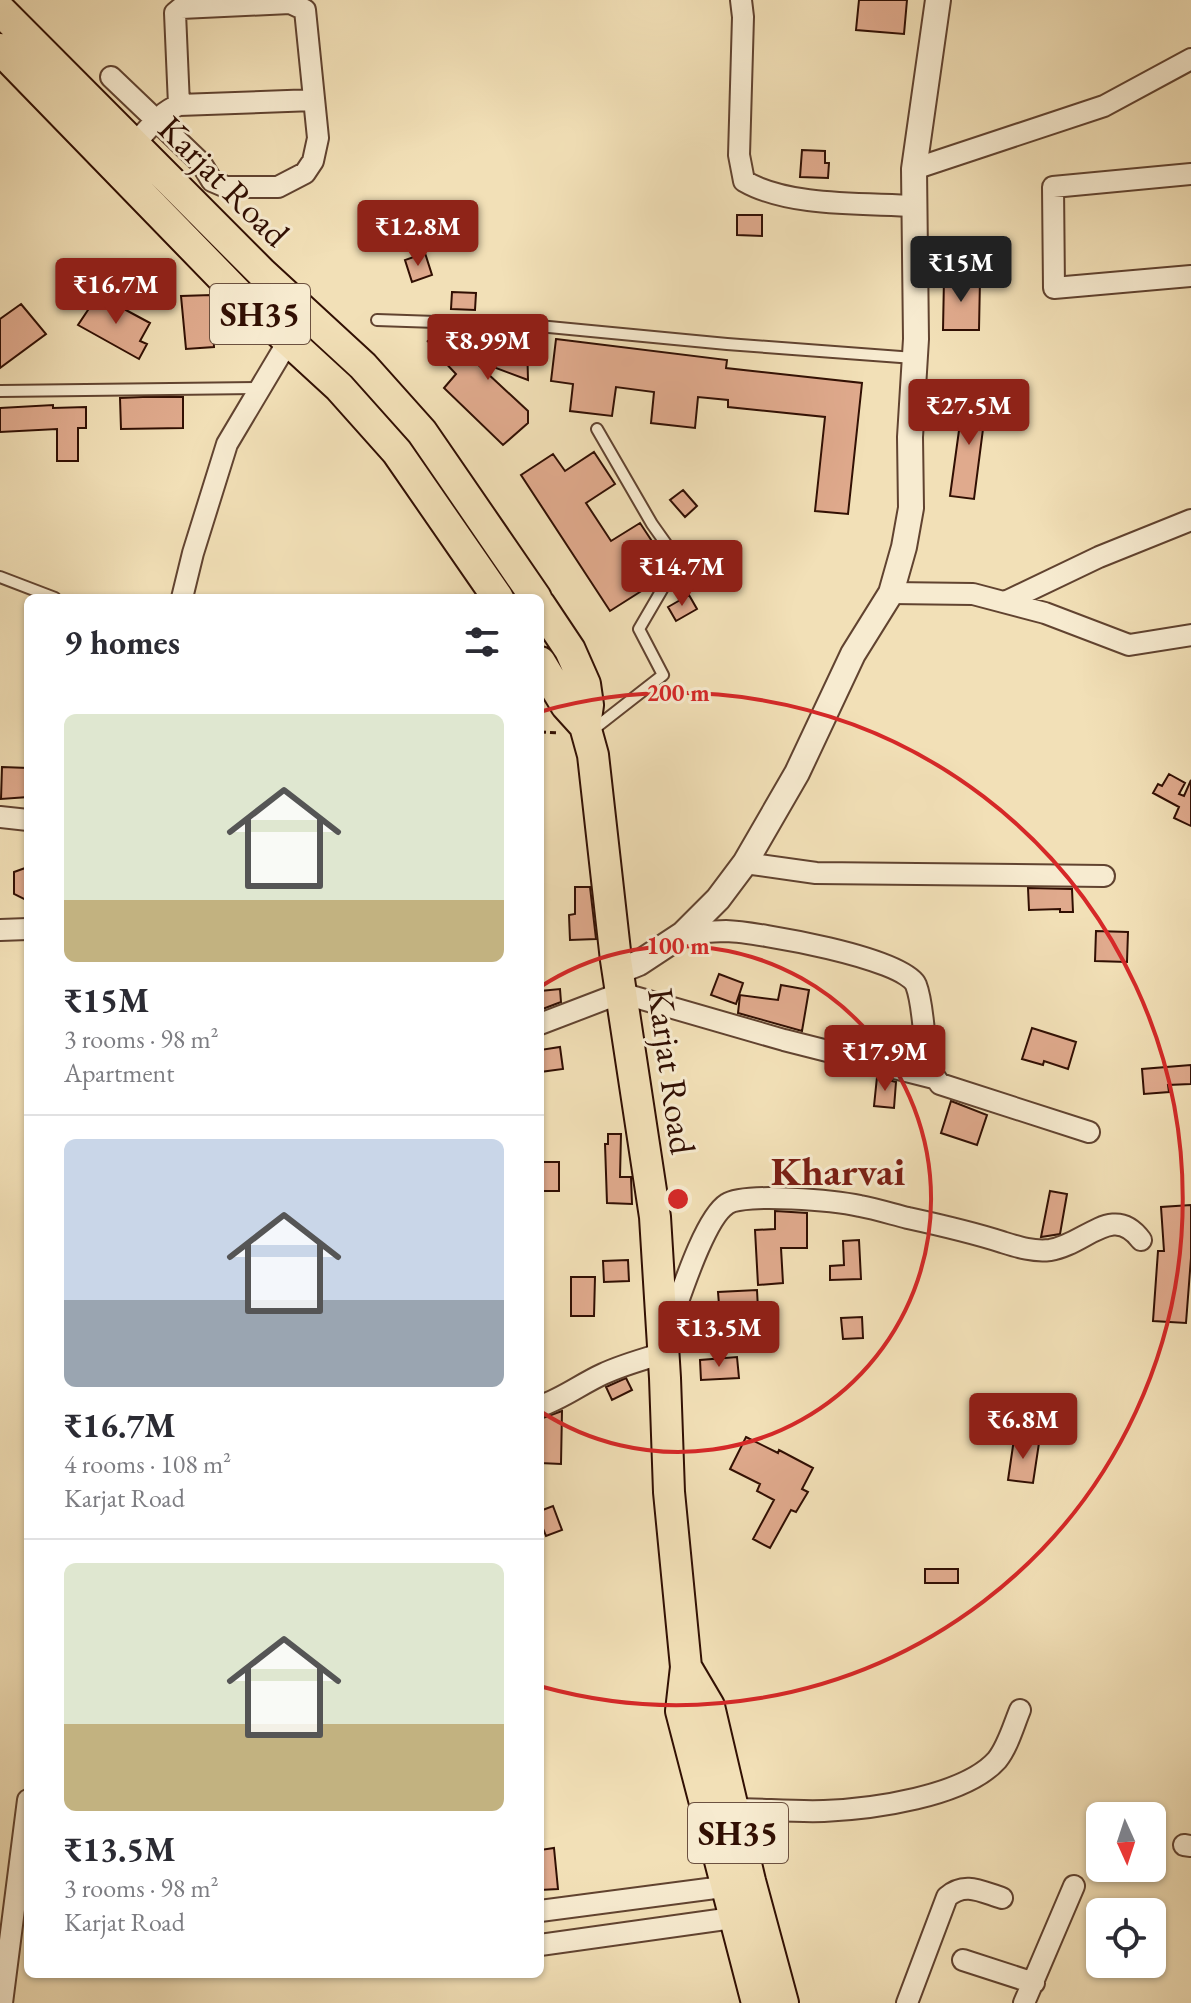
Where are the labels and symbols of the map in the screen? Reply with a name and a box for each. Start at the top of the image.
street label: Karjat Road [148,105,300,257]
pin: ₹12.8M [353,200,483,268]
pin: ₹15M [914,236,1008,304]
pin: ₹16.7M [51,258,181,326]
road number: SH35 [210,284,310,344]
pin: ₹8.99M [423,314,553,382]
pin: ₹27.5M [904,379,1034,447]
pin: ₹14.7M [617,540,747,608]
text: 200 m [646,677,710,708]
text: 100 m [646,930,710,961]
street label: Karjat Road [637,985,707,1158]
pin: ₹17.9M [820,1025,950,1093]
district label: Kharvai [771,1145,906,1197]
centre of rings [664,1185,692,1213]
pin: ₹13.5M [654,1301,784,1369]
pin: ₹6.8M [967,1393,1079,1461]
north arrow [1086,1802,1166,1882]
road number: SH35 [688,1803,788,1863]

